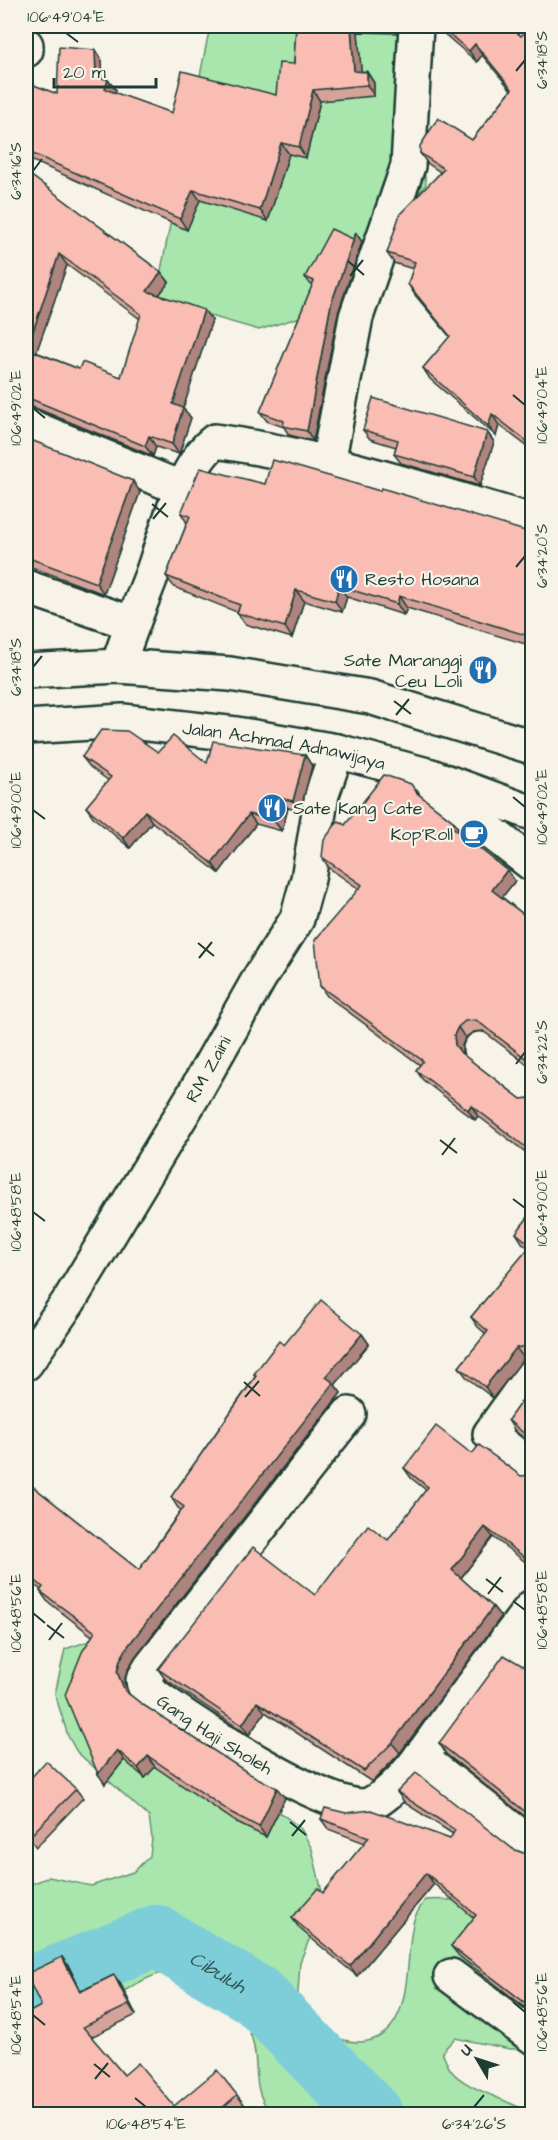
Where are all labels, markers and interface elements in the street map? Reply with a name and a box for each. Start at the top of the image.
text: 106°49'04"E [27,7,105,28]
text: 6°34'18"S [532,31,553,89]
scale bar [54,51,156,89]
text: 20 m [63,60,106,85]
text: 6°34'16"S [6,142,27,200]
text: 106°49'04"E [532,366,553,444]
text: 106°49'02"E [6,370,27,446]
text: 6°34'20"S [532,524,553,588]
restaurant icon: Resto Hosana [328,563,360,595]
place label: Resto Hosana [365,567,479,592]
text: 6°34'18"S [6,638,27,696]
place label: Sate Maranggi Ceu Loli [344,648,462,694]
restaurant icon: Sate Maranggi Ceu Loli [467,654,499,686]
street label: Jalan Achmad Adnawijaya [181,715,388,776]
text: 106°49'02"E [532,769,553,845]
text: 106°49'00"E [6,772,27,848]
restaurant icon: Sate Kang Cate [256,792,288,824]
place label: Sate Kang Cate [293,796,423,822]
cafe icon: Kop'Roll [458,818,490,850]
place label: Kop'Roll [390,822,453,847]
text: 6°34'22"S [532,1020,553,1084]
street label: RM Zaini [179,1031,237,1107]
text: 106°49'00"E [532,1170,553,1246]
text: 106°48'58"E [6,1172,27,1252]
text: 106°48'58"E [532,1570,553,1650]
text: 106°48'56"E [6,1573,27,1652]
street label: Gang Haji Sholeh [152,1688,277,1781]
water label: Cibuluh [184,1945,252,2001]
text: 106°48'56"E [532,1972,553,2051]
text: 106°48'54"E [6,1975,27,2055]
north arrow [447,2029,507,2089]
text: U [455,2040,478,2061]
text: 106°48'54"E [106,2114,186,2135]
text: 6°34'26"S [442,2114,506,2135]

